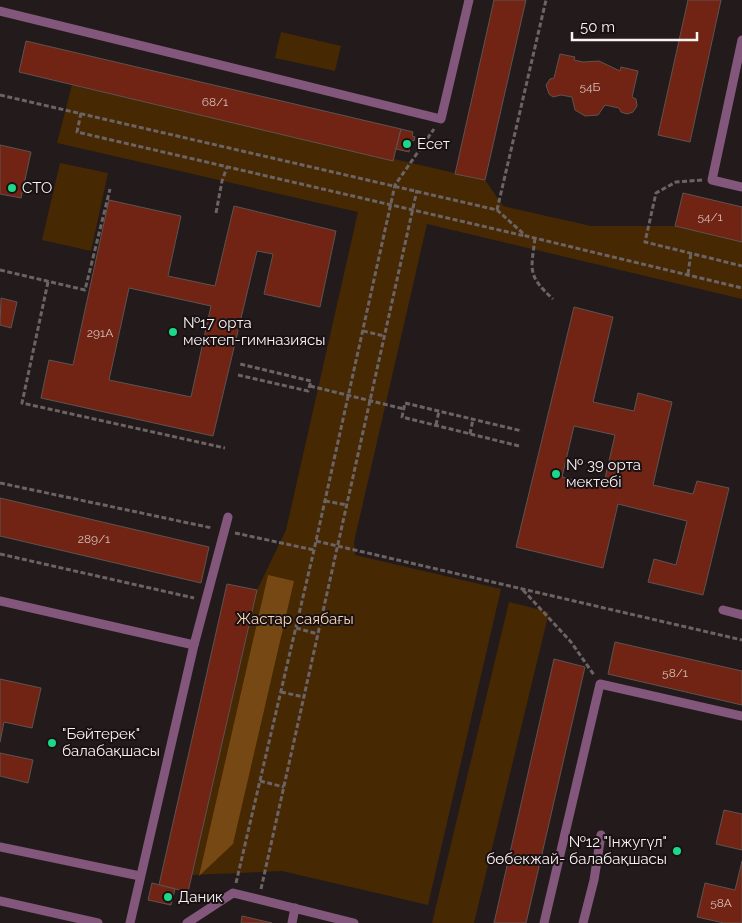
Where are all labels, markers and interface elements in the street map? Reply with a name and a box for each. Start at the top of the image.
scale bar [572,10,697,42]
text: 50 m [580,18,615,36]
house number: 54Б [580,80,601,94]
house number: 68/1 [202,95,228,109]
place label: Есет [417,135,450,153]
marker: Есет [401,138,413,150]
place label: СТО [22,179,52,197]
marker: СТО [6,182,18,194]
house number: 54/1 [697,210,723,224]
place label: №17 орта мектеп-гимназиясы [183,314,325,349]
house number: 291А [87,326,113,340]
marker: №17 орта мектеп-гимназиясы [167,326,179,338]
place label: № 39 орта мектебі [566,456,641,491]
marker: № 39 орта мектебі [550,468,562,480]
house number: 289/1 [78,532,110,546]
park label: Жастар саябағы [236,610,354,628]
house number: 58/1 [662,666,688,680]
place label: "Бәйтерек" балабақшасы [62,725,160,760]
marker: "Бәйтерек" балабақшасы [46,737,58,749]
place label: №12 "Інжугүл" бөбекжай- балабақшасы [486,833,667,868]
marker: №12 "Інжугүл" бөбекжай- балабақшасы [671,845,683,857]
place label: Даник [178,888,223,906]
marker: Даник [162,891,174,903]
house number: 58А [710,896,732,910]

